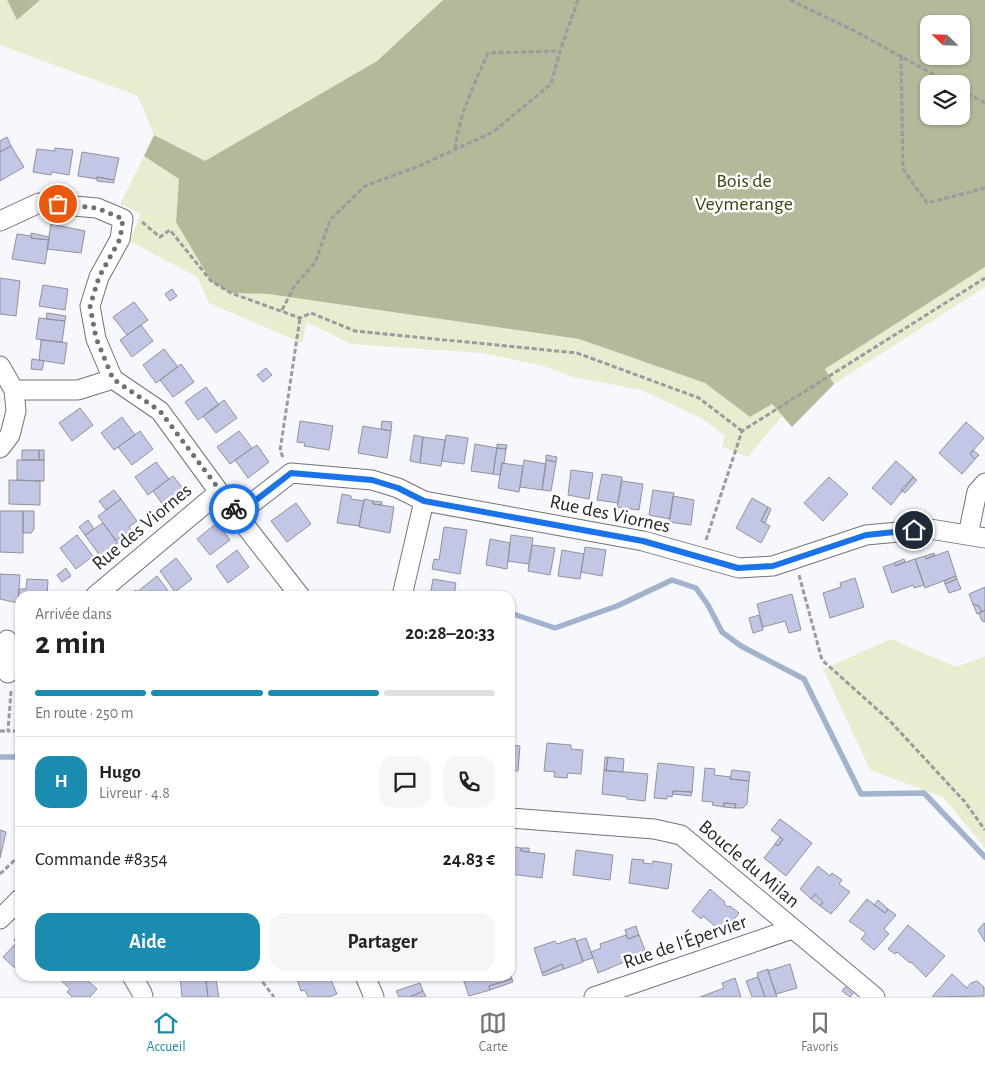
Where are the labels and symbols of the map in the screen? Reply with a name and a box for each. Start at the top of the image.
north arrow [920,15,970,65]
park label: Bois de Veymerange [695,171,793,214]
pin [37,183,79,225]
street label: Rue des Viornes [89,480,195,574]
courier [209,484,259,534]
street label: Rue des Viornes [548,491,672,537]
pin [893,509,935,551]
street label: Boucle du Milan [695,816,803,912]
street label: Rue de l'Épervier [620,910,750,972]

